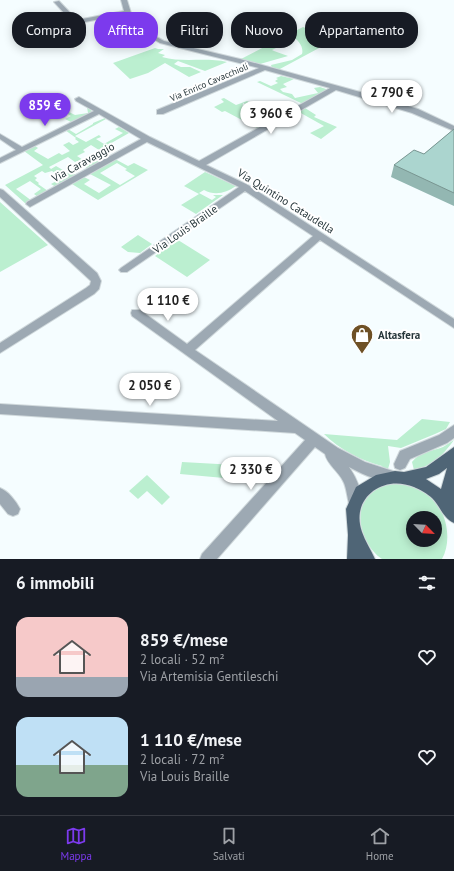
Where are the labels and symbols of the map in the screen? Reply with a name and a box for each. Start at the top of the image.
street label: Via Enrico Cavacchioli [167,61,250,104]
pin: 2 790 € [355,80,429,114]
pin: 859 € [17,93,73,127]
pin: 3 960 € [234,101,308,135]
street label: Via Caravaggio [48,139,117,186]
street label: Via Quintino Cataudella [234,165,337,237]
street label: Via Louis Braille [149,201,220,257]
pin: 1 110 € [131,288,205,322]
shop icon: Altasfera [349,322,375,355]
place label: Altasfera [378,328,420,342]
pin: 2 050 € [113,373,187,407]
pin: 2 330 € [214,457,288,491]
north arrow [406,511,442,547]

